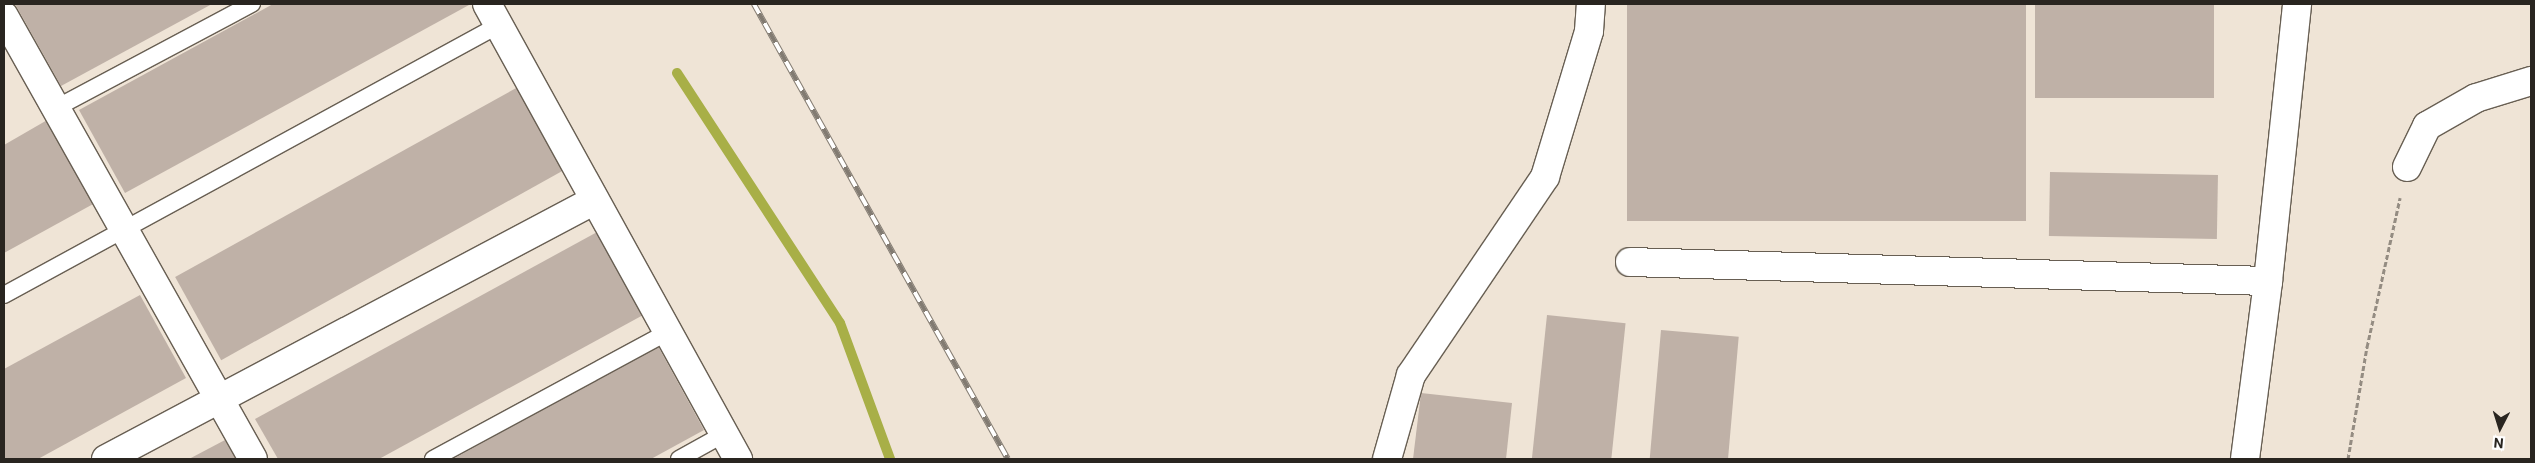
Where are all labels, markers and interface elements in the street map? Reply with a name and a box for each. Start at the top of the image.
north arrow [2475,403,2525,453]
text: N [2493,435,2504,451]

